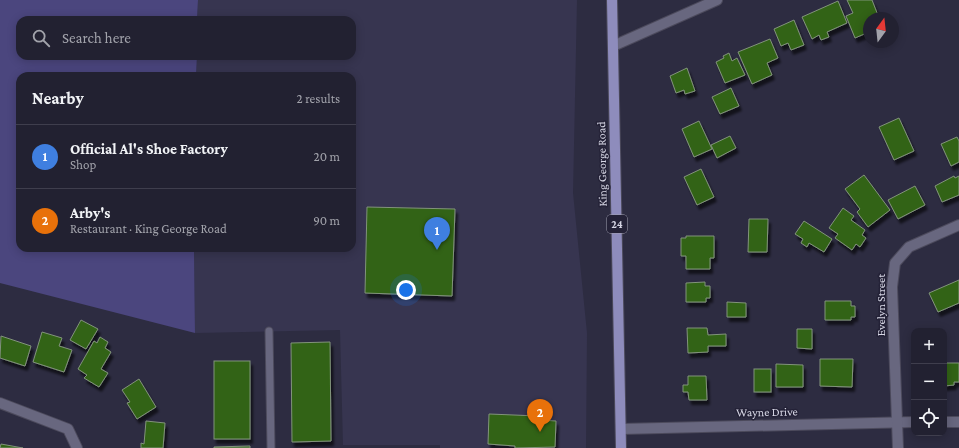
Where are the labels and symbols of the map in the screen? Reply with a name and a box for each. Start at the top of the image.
north arrow [863,12,899,48]
street label: King George Road [594,121,610,207]
road number: 24 [607,215,627,233]
pin: 1 [424,217,450,250]
street label: Evelyn Street [874,273,888,336]
your location [396,280,416,300]
pin: 2 [527,399,553,432]
street label: Wayne Drive [736,404,798,420]

